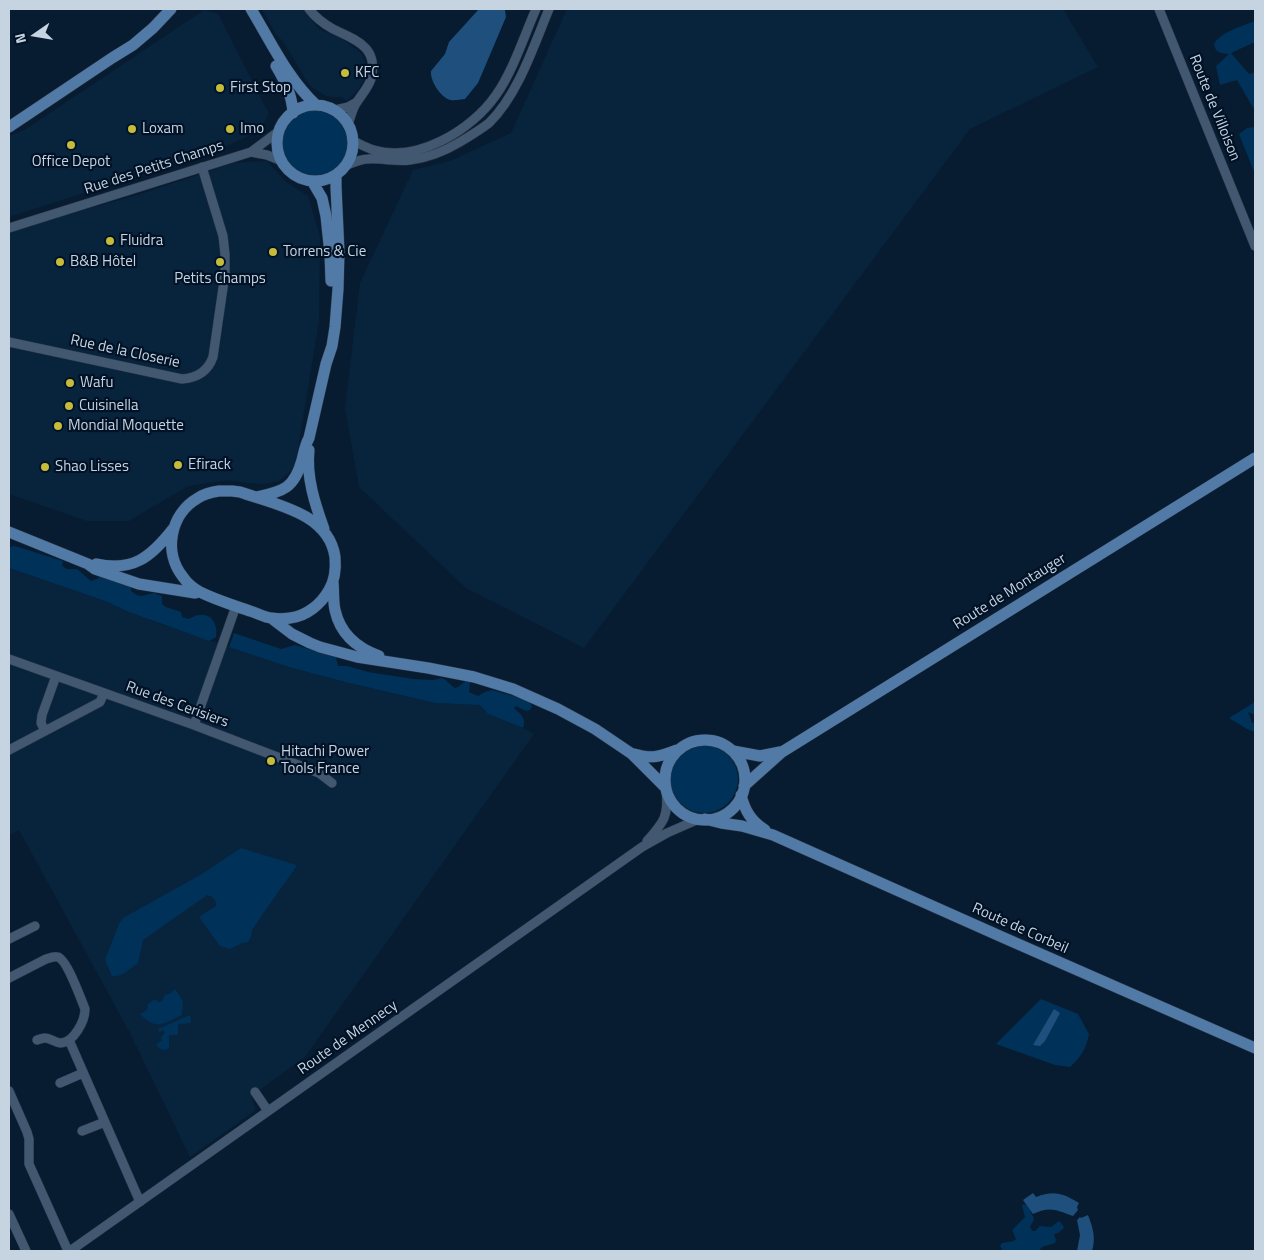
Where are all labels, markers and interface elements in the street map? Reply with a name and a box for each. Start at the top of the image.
north arrow [10,10,60,60]
text: N [9,31,31,46]
street label: Route de Villoison [1184,52,1244,164]
place label: KFC [355,64,379,82]
marker: KFC [339,67,351,79]
place label: First Stop [230,79,291,97]
marker: First Stop [214,82,226,94]
place label: Loxam [142,120,184,138]
place label: Imo [240,120,264,138]
marker: Loxam [126,123,138,135]
marker: Imo [224,123,236,135]
street label: Rue des Petits Champs [82,137,226,199]
marker: Office Depot [65,139,77,151]
place label: Office Depot [32,153,110,171]
place label: Fluidra [120,232,163,250]
marker: Fluidra [104,235,116,247]
place label: Torrens & Cie [283,243,366,261]
marker: Torrens & Cie [267,246,279,258]
place label: B&B Hôtel [70,253,136,271]
marker: B&B Hôtel [54,256,66,268]
marker: Petits Champs [214,256,226,268]
place label: Petits Champs [174,270,266,288]
street label: Rue de la Closerie [69,332,181,372]
place label: Wafu [80,374,114,392]
marker: Wafu [64,377,76,389]
place label: Cuisinella [79,397,139,415]
marker: Cuisinella [63,400,75,412]
place label: Mondial Moquette [68,417,184,435]
marker: Mondial Moquette [52,420,64,432]
place label: Efirack [188,456,231,474]
place label: Shao Lisses [55,458,129,476]
marker: Efirack [172,459,184,471]
marker: Shao Lisses [39,461,51,473]
street label: Route de Montauger [950,550,1070,634]
street label: Rue des Cerisiers [123,678,231,732]
place label: Hitachi Power Tools France [281,743,369,778]
marker: Hitachi Power Tools France [265,755,277,767]
street label: Route de Corbeil [969,900,1071,958]
street label: Route de Mennecy [295,997,401,1079]

